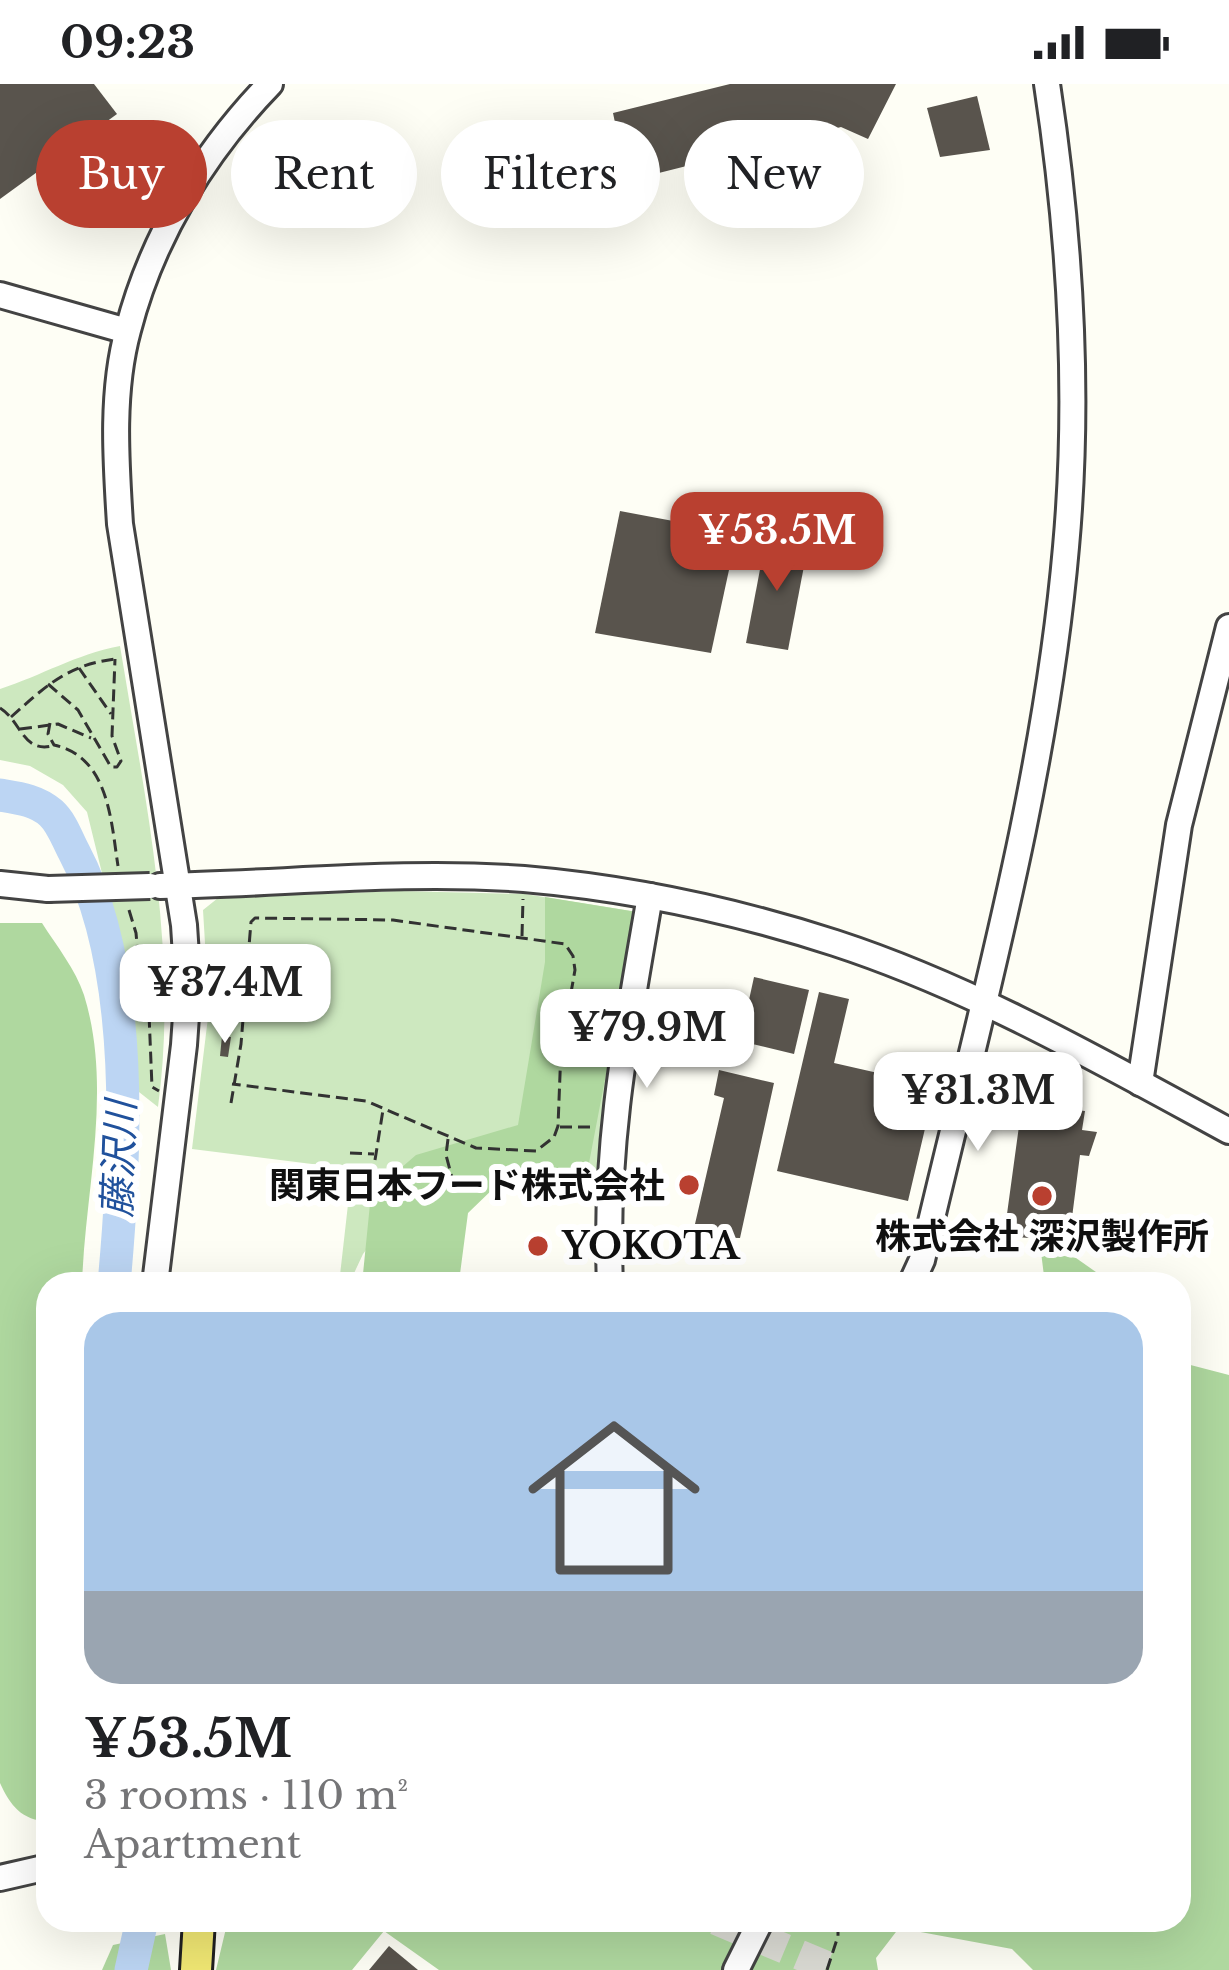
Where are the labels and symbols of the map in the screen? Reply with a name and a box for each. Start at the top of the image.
pin: ¥53.5M [679,492,875,594]
pin: ¥37.4M [127,944,323,1046]
pin: ¥79.9M [549,989,745,1091]
pin: ¥31.3M [880,1052,1076,1154]
water label: 藤沢川 [92,1096,146,1218]
place label: 関東日本フード株式会社 [269,1163,665,1208]
marker: 関東日本フード株式会社 [676,1172,702,1198]
marker: 株式会社 深沢製作所 [1029,1183,1055,1209]
place label: 株式会社 深沢製作所 [875,1214,1209,1259]
place label: YOKOTA [561,1224,741,1269]
marker: YOKOTA [525,1233,551,1259]

